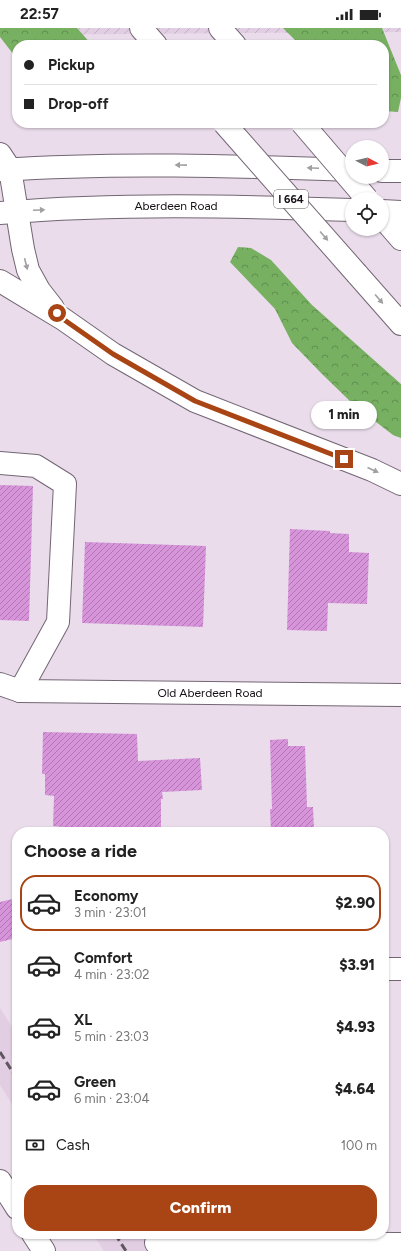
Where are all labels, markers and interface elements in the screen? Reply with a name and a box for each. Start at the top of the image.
text: 22:57 [20,5,59,23]
text: Pickup [48,56,95,74]
text: Drop-off [48,95,109,113]
north arrow [345,140,389,184]
map controls [345,140,389,236]
one-way arrow [174,162,187,168]
one-way arrow [307,165,319,172]
road number: I 664 [274,190,308,208]
button: locate [345,192,389,236]
street label: Aberdeen Road [134,199,218,213]
one-way arrow [33,207,45,214]
one-way arrow [319,232,328,241]
one-way arrow [24,257,30,270]
one-way arrow [374,294,384,304]
route start [48,304,66,322]
callout: 1 min [311,401,377,429]
text: 1 min [328,407,360,422]
route end [335,450,353,468]
one-way arrow [368,467,379,473]
street label: Old Aberdeen Road [157,686,263,700]
text: Choose a ride [24,840,137,862]
icon: car [26,885,62,921]
text: Economy [74,887,139,905]
text: $2.90 [335,894,375,912]
text: 3 min · 23:01 [74,905,147,920]
icon: car [26,947,62,983]
text: Comfort [74,949,133,967]
text: $3.91 [339,956,375,974]
text: 4 min · 23:02 [74,967,150,982]
icon: car [26,1009,62,1045]
text: XL [74,1011,92,1029]
text: $4.93 [336,1018,375,1036]
text: 5 min · 23:03 [74,1029,149,1044]
icon: car [26,1071,62,1107]
text: Green [74,1073,116,1091]
text: $4.64 [335,1080,375,1098]
text: 6 min · 23:04 [74,1091,150,1106]
icon: cash [24,1134,46,1156]
text: Cash [56,1136,90,1154]
text: 100 m [341,1138,377,1153]
button: Confirm [24,1185,377,1231]

